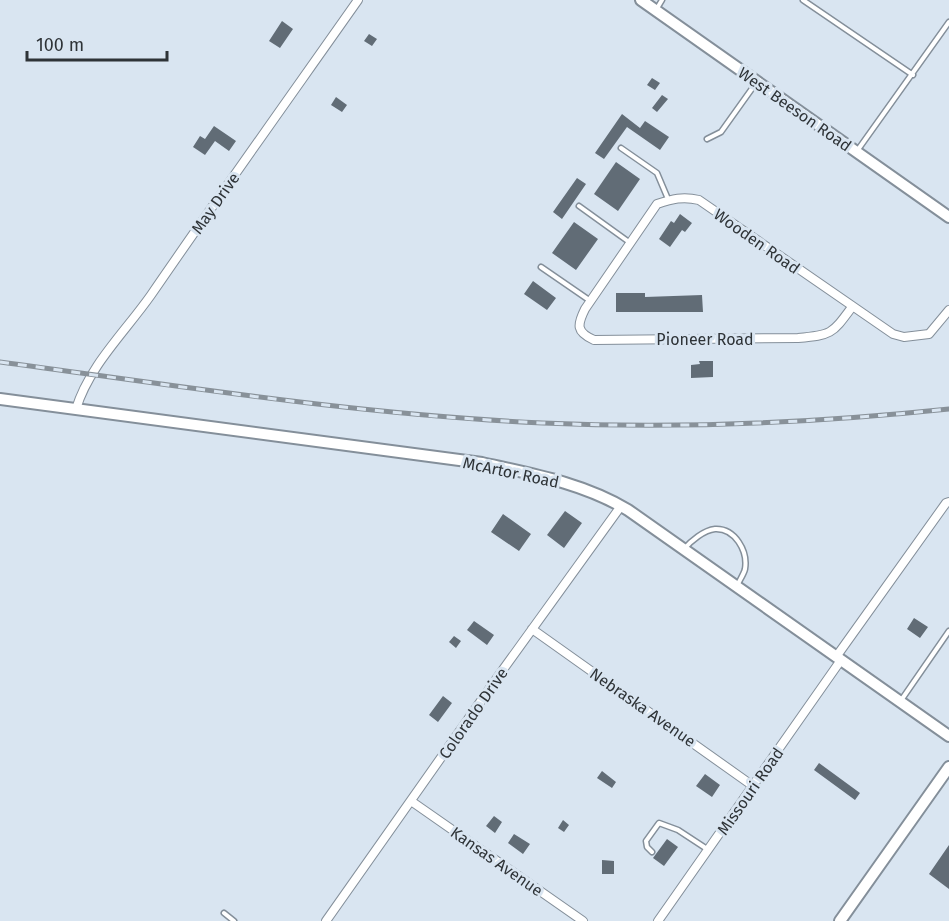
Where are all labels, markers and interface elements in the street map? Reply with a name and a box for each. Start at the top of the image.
scale bar [27,24,166,62]
text: 100 m [36,34,84,56]
street label: West Beeson Road [734,63,855,156]
street label: May Drive [187,169,243,238]
street label: Wooden Road [710,205,803,278]
street label: Pioneer Road [656,330,754,349]
street label: McArtor Road [461,453,561,492]
street label: Colorado Drive [435,664,512,763]
street label: Nebraska Avenue [586,664,699,751]
street label: Missouri Road [713,744,788,839]
street label: Kansas Avenue [447,823,546,900]

